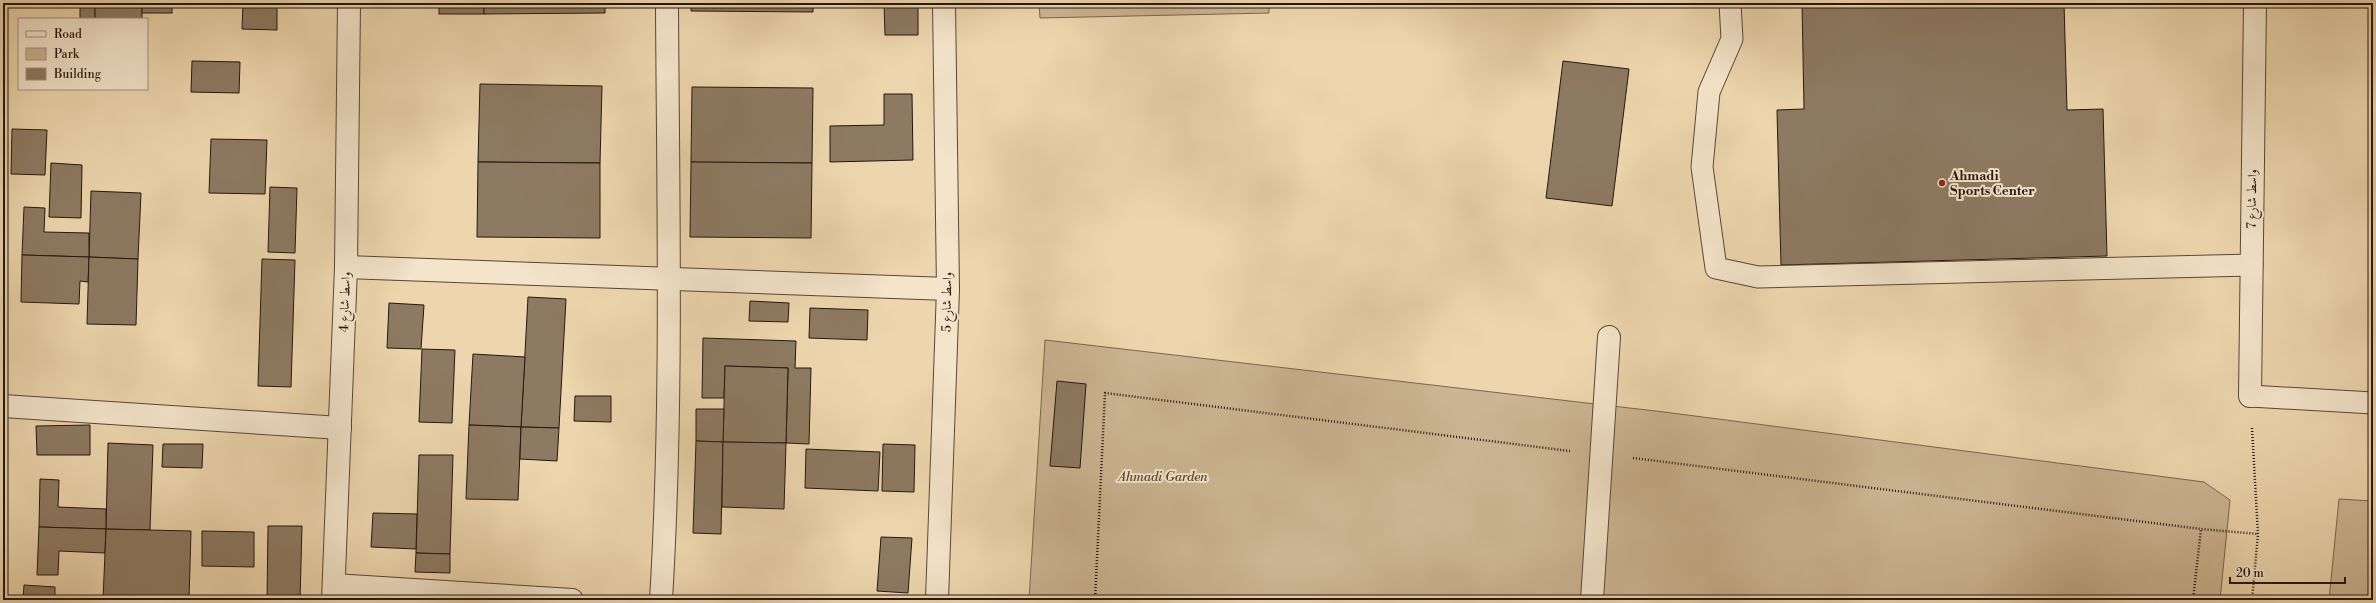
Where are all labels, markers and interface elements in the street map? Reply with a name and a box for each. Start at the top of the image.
legend [18,18,148,90]
text: Road [54,27,82,42]
text: Park [54,47,80,62]
text: Building [53,67,102,82]
place label: Ahmadi Sports Center [1949,168,2035,199]
street label: واسط شارع 7 [2243,169,2264,229]
marker: Ahmadi Sports Center [1937,178,1947,188]
street label: واسط شارع 4 [336,271,357,333]
street label: واسط شارع 5 [938,272,959,332]
park label: Ahmadi Garden [1116,469,1208,485]
scale bar [2230,559,2345,585]
text: 20 m [2236,566,2264,581]

